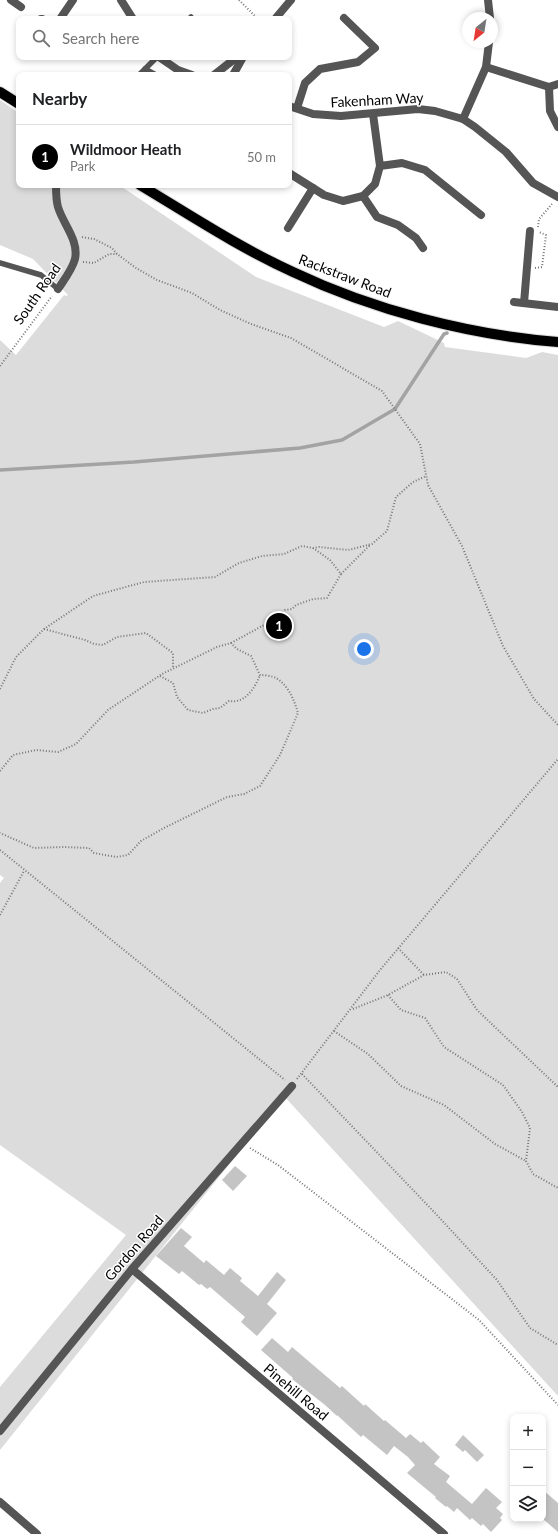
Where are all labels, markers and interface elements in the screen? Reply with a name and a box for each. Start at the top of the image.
north arrow [462,12,498,48]
search box [16,16,292,60]
icon: search [30,27,52,49]
text: Search here [62,29,139,47]
text: Nearby [32,88,87,109]
street label: Fakenham Way [330,89,425,110]
text: Wildmoor Heath [70,140,181,158]
text: 1 [41,149,49,165]
text: 50 m [247,149,276,165]
text: Park [70,158,95,174]
street label: Rackstraw Road [297,250,394,301]
street label: South Road [9,260,64,328]
pin: 1 [266,611,292,641]
your location [354,639,374,659]
street label: Gordon Road [101,1211,167,1284]
street label: Pinehill Road [260,1360,332,1424]
map controls [510,1414,546,1522]
button: + [510,1414,546,1450]
button: − [510,1450,546,1486]
button: layers [510,1486,546,1522]

